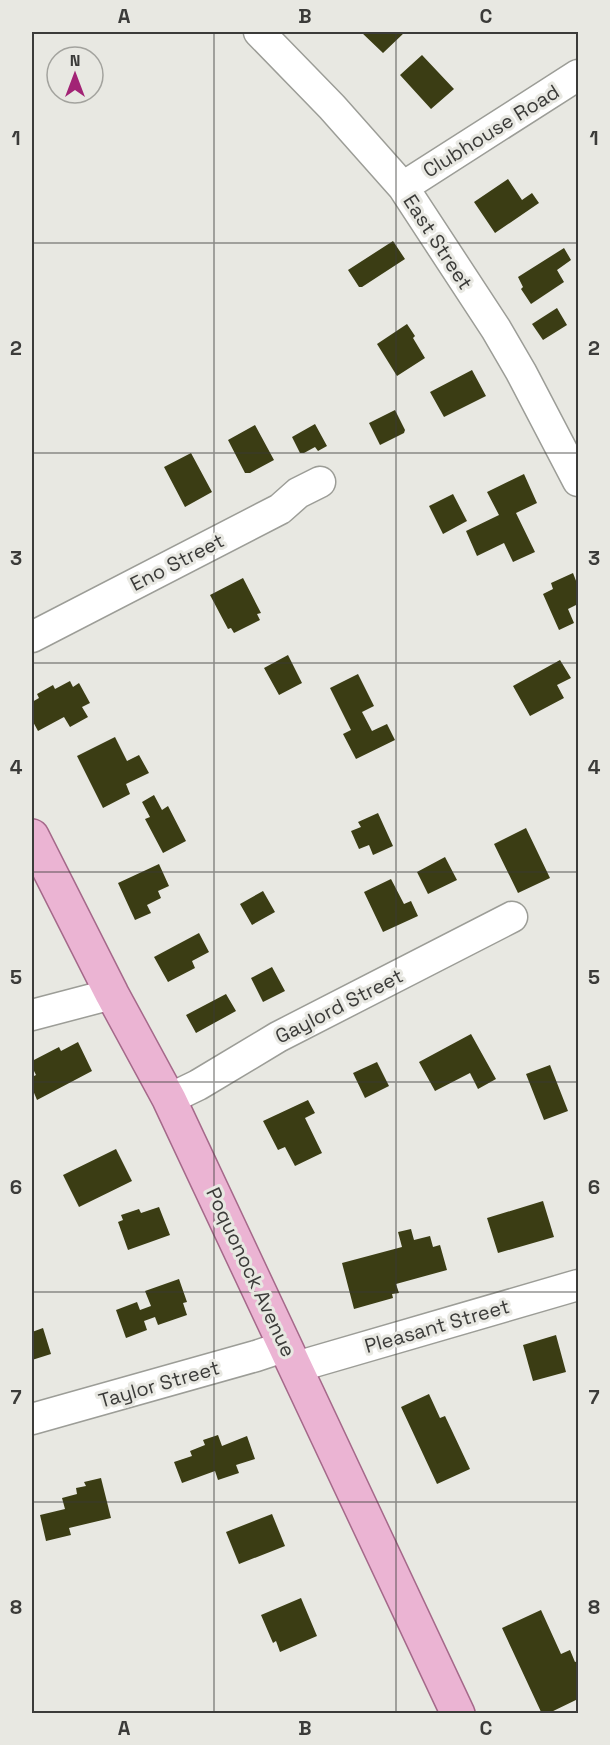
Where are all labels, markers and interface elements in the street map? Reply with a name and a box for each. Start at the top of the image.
text: A [118,3,131,29]
text: B [298,3,312,29]
text: C [480,3,493,29]
north arrow [45,45,105,105]
text: N [70,50,80,71]
street label: Clubhouse Road [418,79,564,183]
text: 1 [11,125,21,151]
text: 1 [589,125,599,151]
street label: East Street [398,189,478,295]
text: 2 [10,335,22,361]
text: 2 [588,335,600,361]
street label: Eno Street [126,527,228,597]
text: 3 [10,545,22,571]
text: 3 [588,545,600,571]
text: 4 [10,754,23,780]
text: 4 [588,754,601,780]
street label: Gaylord Street [271,963,407,1049]
text: 5 [10,964,22,990]
text: 5 [588,964,600,990]
text: 6 [10,1174,22,1200]
text: 6 [588,1174,600,1200]
street label: Poquonock Avenue [200,1183,302,1361]
street label: Pleasant Street [362,1293,512,1359]
street label: Taylor Street [96,1354,222,1414]
text: 7 [10,1384,22,1410]
text: 7 [588,1384,600,1410]
text: 8 [10,1594,22,1620]
text: 8 [588,1594,600,1620]
text: A [118,1715,131,1741]
text: B [298,1715,312,1741]
text: C [480,1715,493,1741]

